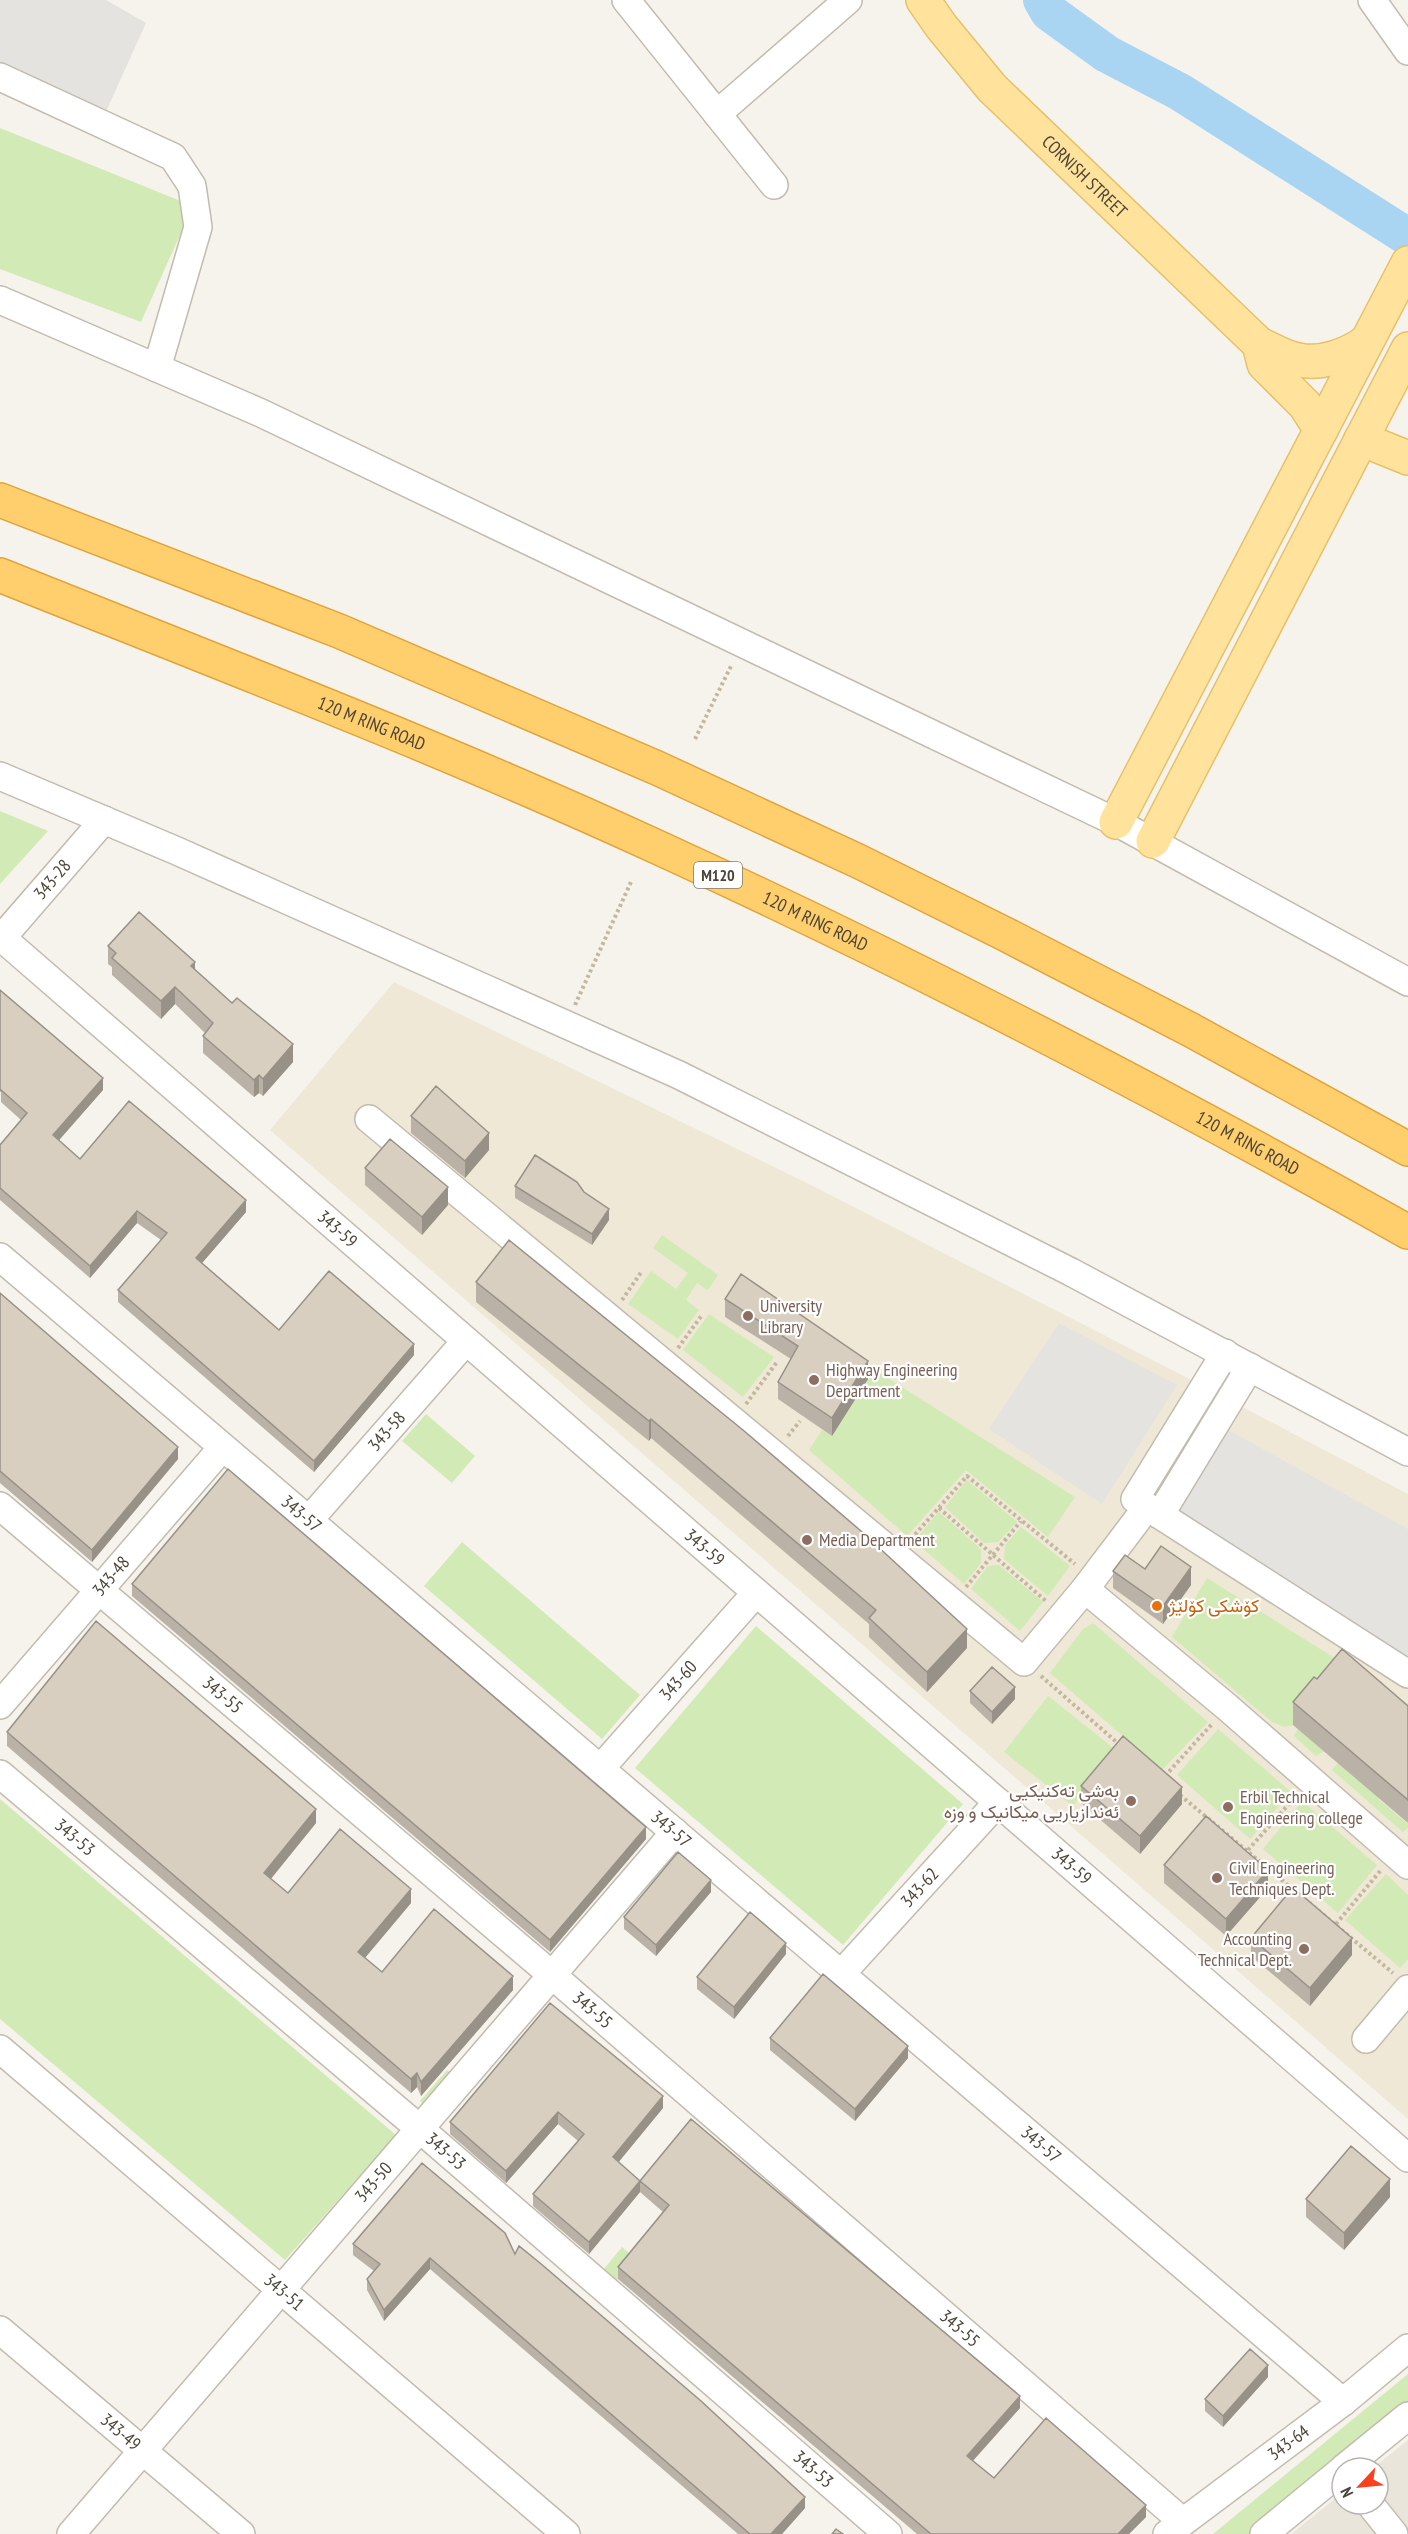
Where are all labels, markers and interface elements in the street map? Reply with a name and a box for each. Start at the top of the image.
street label: CORNISH STREET [1037,130,1132,222]
street label: 120 M RING ROAD [314,691,429,756]
street label: 343-28 [28,854,76,904]
road number: M120 [694,862,742,888]
street label: 120 M RING ROAD [759,886,872,956]
street label: 120 M RING ROAD [1192,1106,1304,1180]
street label: 343-59 [313,1205,363,1252]
place label: University Library [760,1294,822,1338]
marker: University Library [741,1309,755,1323]
place label: Highway Engineering Department [826,1358,958,1402]
marker: Highway Engineering Department [807,1373,821,1387]
street label: 343-58 [363,1406,410,1456]
street label: 343-57 [277,1490,327,1537]
street label: 343-59 [680,1523,730,1571]
place label: Media Department [819,1528,935,1551]
marker: Media Department [800,1533,814,1547]
street label: 343-48 [87,1551,134,1601]
place label: کۆشکی کۆلێژ [1168,1594,1259,1617]
marker: کۆشکی کۆلێژ [1150,1599,1164,1613]
street label: 343-60 [654,1656,702,1705]
street label: 343-55 [198,1671,248,1718]
place label: بەشی تەکنیکیی ئەندازیاریی میکانیک و وزە [944,1779,1119,1823]
place label: Erbil Technical Engineering college [1240,1785,1363,1829]
marker: بەشی تەکنیکیی ئەندازیاریی میکانیک و وزە [1124,1794,1138,1808]
marker: Erbil Technical Engineering college [1221,1800,1235,1814]
street label: 343-57 [647,1805,696,1852]
street label: 343-53 [50,1813,100,1860]
street label: 343-59 [1047,1842,1097,1889]
place label: Civil Engineering Techniques Dept. [1229,1856,1335,1900]
street label: 343-62 [896,1863,943,1912]
marker: Civil Engineering Techniques Dept. [1210,1871,1224,1885]
place label: Accounting Technical Dept. [1198,1927,1292,1971]
marker: Accounting Technical Dept. [1297,1942,1311,1956]
street label: 343-55 [568,1986,618,2033]
street label: 343-57 [1016,2121,1066,2168]
street label: 343-53 [421,2127,471,2175]
street label: 343-50 [350,2157,397,2207]
street label: 343-51 [259,2268,309,2316]
street label: 343-55 [935,2304,985,2352]
street label: 343-49 [96,2408,146,2455]
street label: 343-64 [1263,2419,1314,2465]
street label: 343-53 [789,2445,838,2493]
north arrow [1330,2456,1390,2516]
text: N [1336,2484,1357,2501]

